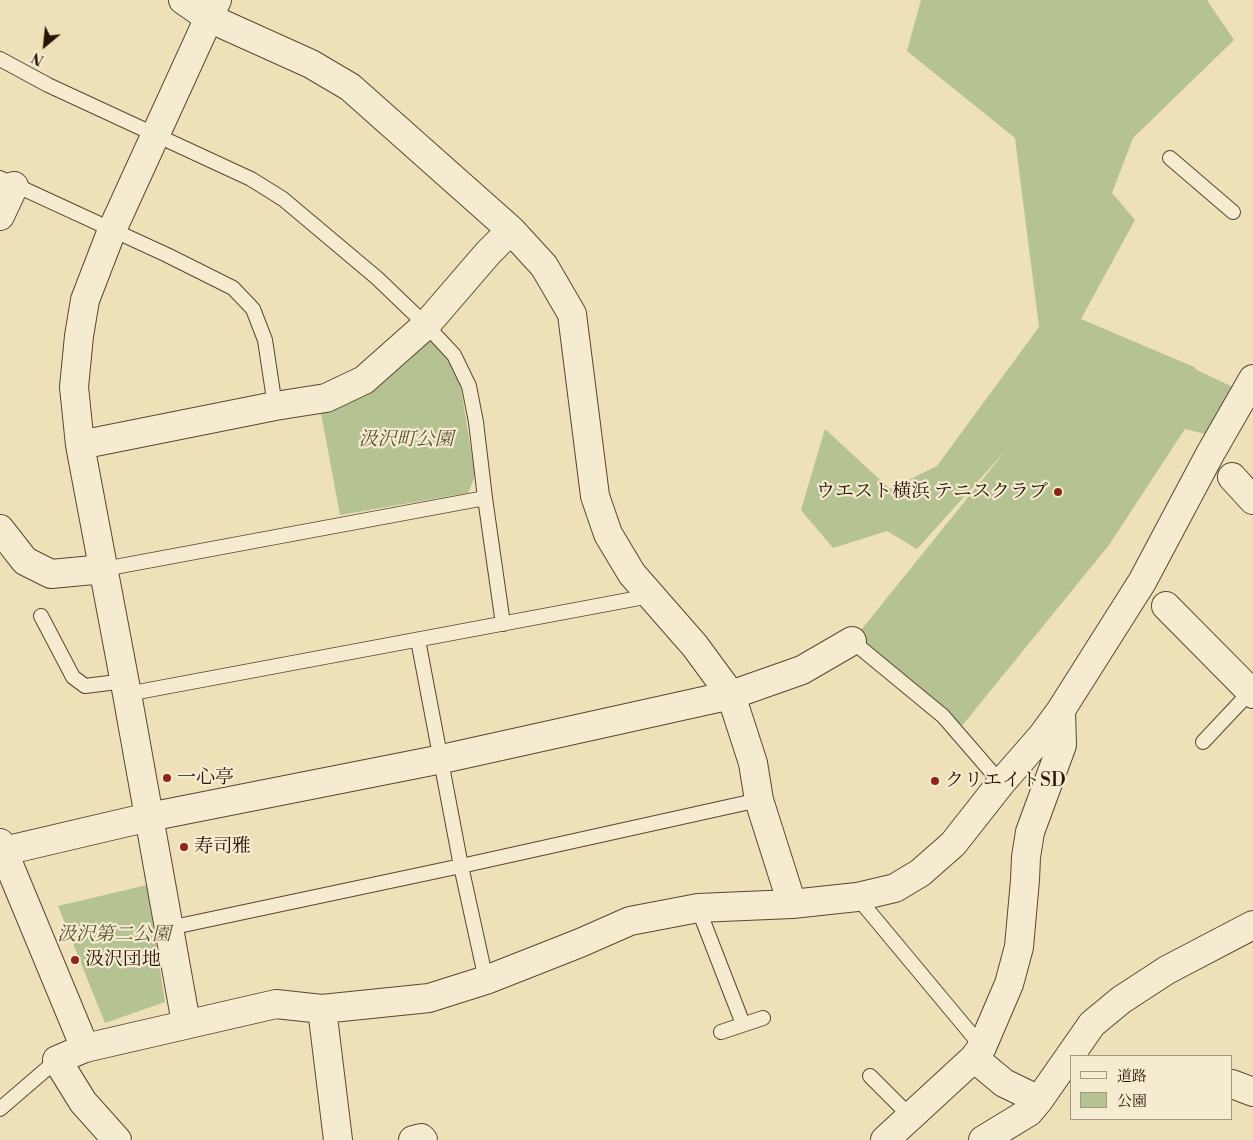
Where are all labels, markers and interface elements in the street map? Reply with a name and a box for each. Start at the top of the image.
north arrow [20,20,70,70]
text: N [29,48,47,69]
park label: 汲沢町公園 [359,429,453,451]
place label: ウエスト横浜 テニスクラブ [816,481,1048,503]
marker: ウエスト横浜 テニスクラブ [1052,486,1064,498]
place label: 一心亭 [177,767,234,789]
place label: クリエイトSD [945,770,1066,792]
marker: 一心亭 [161,772,173,784]
marker: クリエイトSD [929,775,941,787]
place label: 寿司雅 [194,836,251,858]
marker: 寿司雅 [178,841,190,853]
park label: 汲沢第二公園 [57,924,171,946]
place label: 汲沢団地 [85,949,161,971]
marker: 汲沢団地 [69,954,81,966]
legend [1070,1055,1233,1120]
text: 道路 [1117,1067,1147,1086]
text: 公園 [1117,1092,1147,1111]

